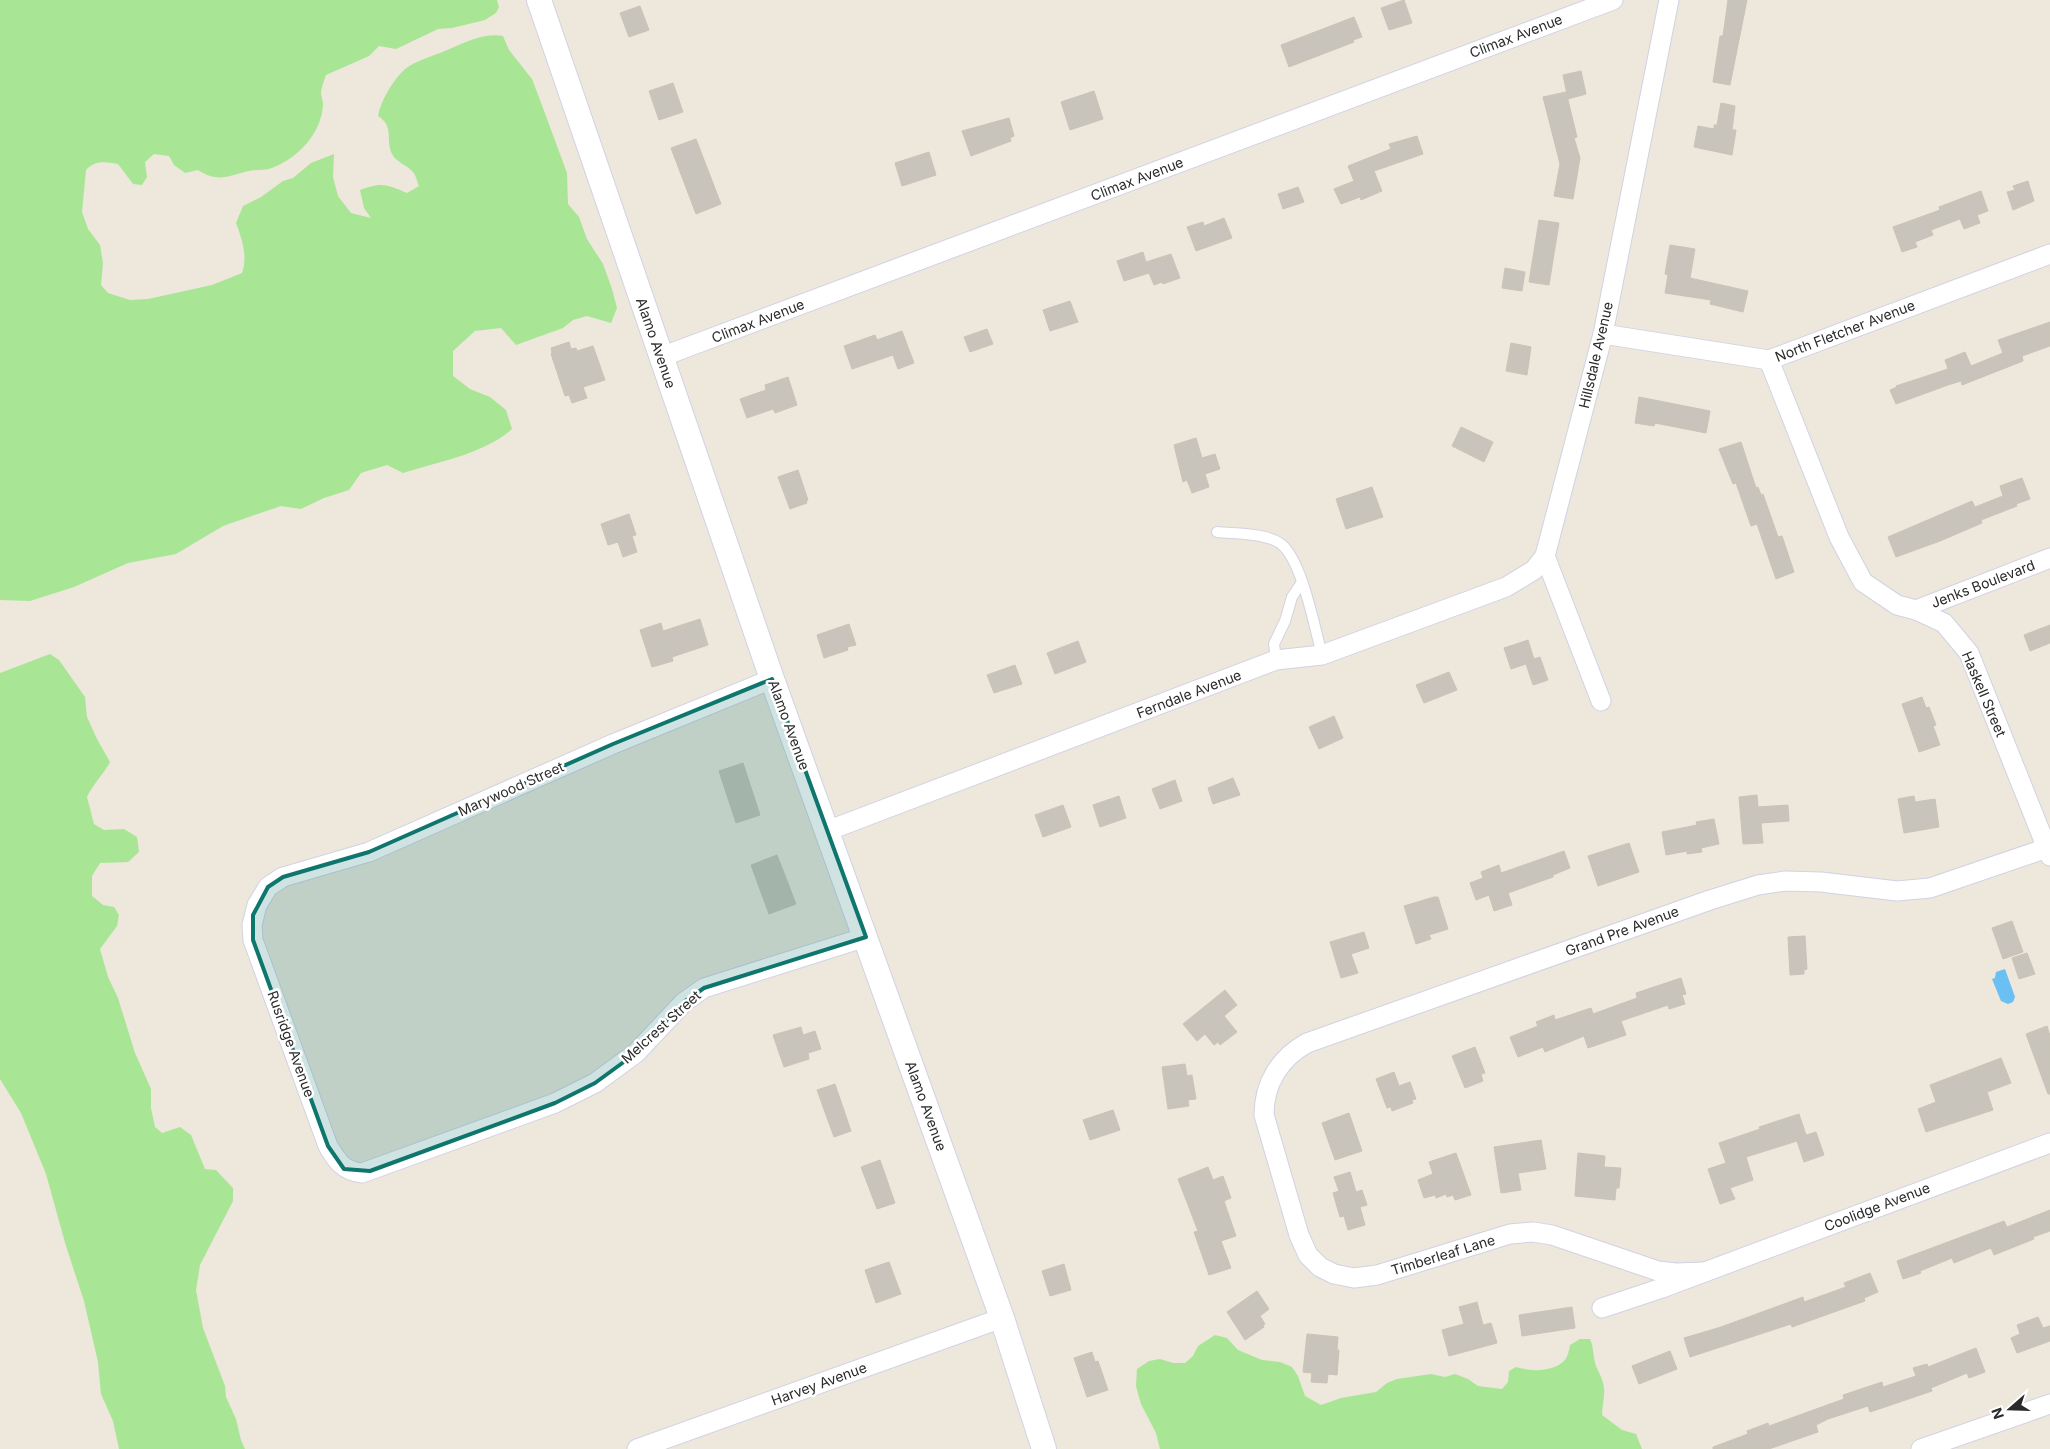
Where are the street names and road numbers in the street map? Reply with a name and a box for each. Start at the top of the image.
street label: Climax Avenue [1467,10,1565,61]
street label: Climax Avenue [1088,153,1186,204]
street label: Alamo Avenue [633,295,680,390]
street label: Climax Avenue [709,295,807,346]
street label: North Fletcher Avenue [1773,296,1917,365]
street label: Hillsdale Avenue [1575,300,1616,410]
street label: Jenks Boulevard [1929,556,2037,611]
street label: Haskell Street [1959,648,2010,740]
street label: Ferndale Avenue [1134,666,1244,721]
street label: Alamo Avenue [765,677,814,772]
street label: Marywood Street [455,757,567,819]
street label: Grand Pre Avenue [1563,902,1681,959]
street label: Melcrest Street [618,986,704,1067]
street label: Rusridge Avenue [264,988,319,1099]
street label: Alamo Avenue [902,1058,951,1153]
street label: Coolidge Avenue [1821,1178,1932,1235]
street label: Timberleaf Lane [1389,1231,1497,1278]
street label: Harvey Avenue [769,1358,869,1409]

